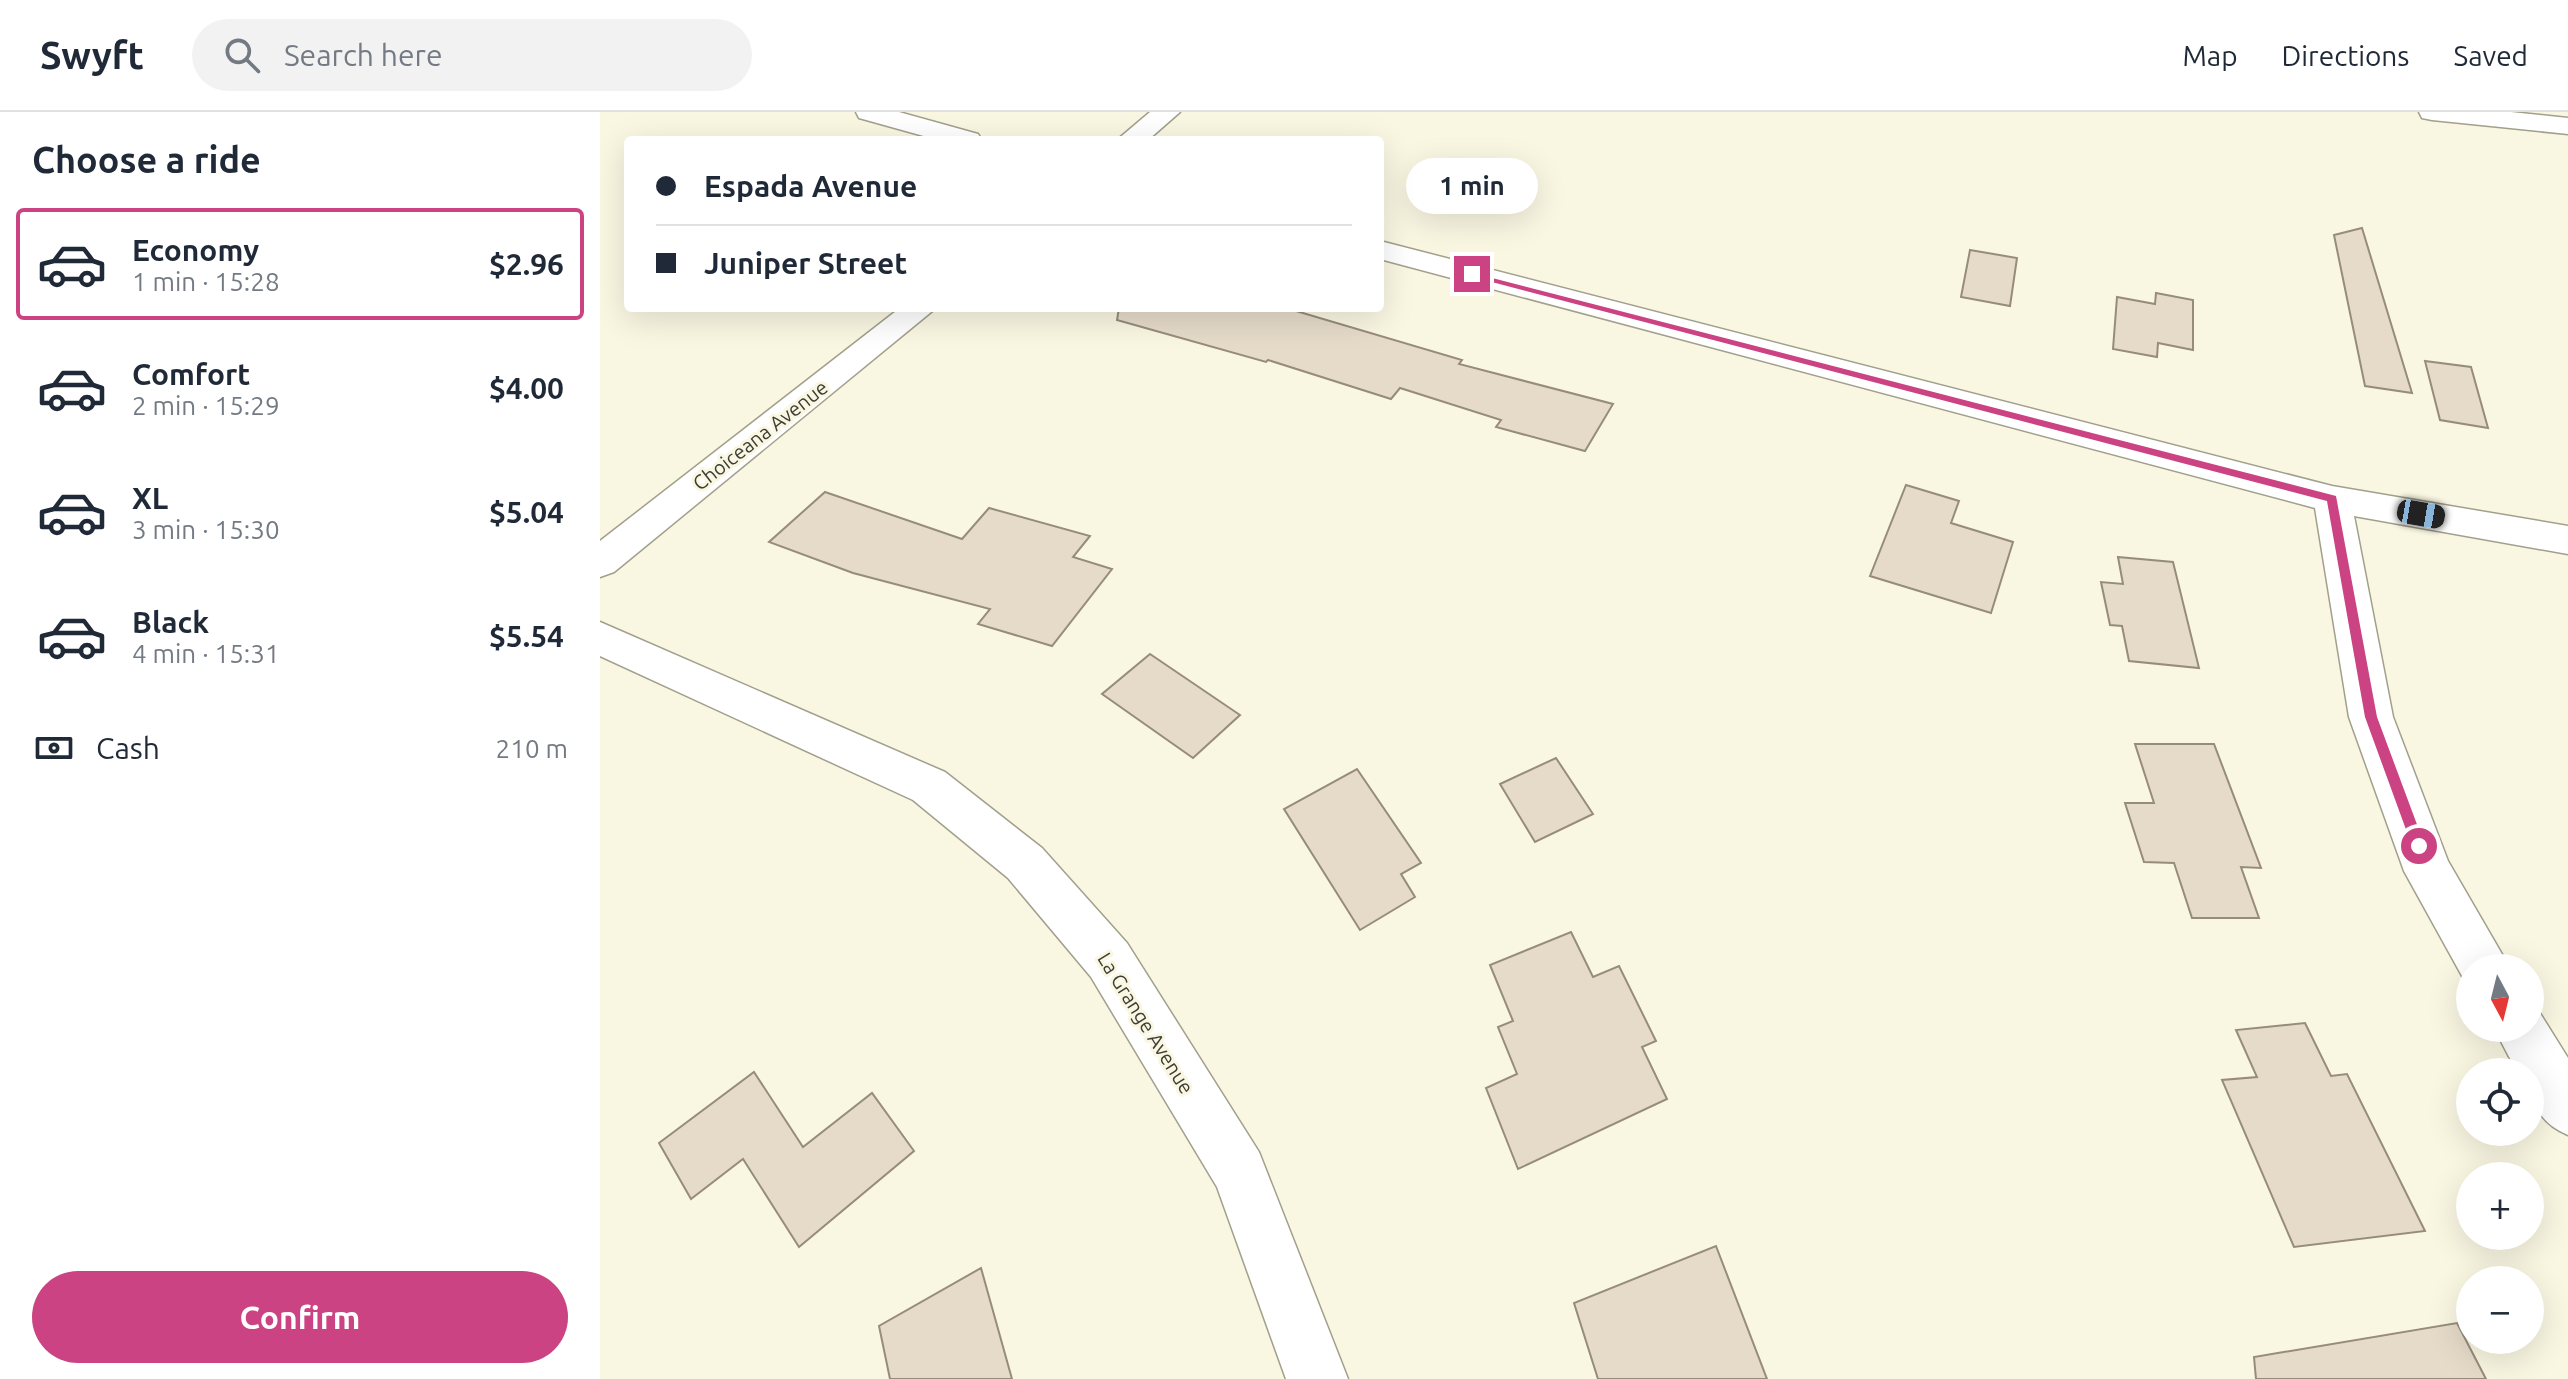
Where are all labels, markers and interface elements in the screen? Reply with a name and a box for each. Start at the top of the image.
search box [192,19,752,91]
icon: search [220,33,264,77]
text: Swyft [40,34,144,76]
text: Search here [284,38,442,72]
text: Map [2182,40,2238,71]
text: Directions [2282,40,2409,71]
text: Saved [2453,40,2528,71]
text: Choose a ride [32,139,261,180]
callout: 1 min [1406,158,1538,214]
text: Espada Avenue [704,169,917,203]
text: 1 min [1439,171,1505,200]
icon: car [36,228,108,300]
text: Economy [132,233,259,267]
text: Juniper Street [704,246,907,280]
text: $2.96 [489,247,564,281]
route end [1454,256,1490,292]
text: 1 min · 15:28 [132,267,280,296]
icon: car [36,352,108,424]
text: Comfort [132,357,250,391]
text: $4.00 [489,371,564,405]
street label: Choiceana Avenue [688,375,832,495]
text: 2 min · 15:29 [132,391,280,420]
icon: car [36,476,108,548]
text: XL [132,481,168,515]
text: $5.04 [489,495,564,529]
car [2395,498,2447,530]
text: 3 min · 15:30 [132,515,280,544]
icon: car [36,600,108,672]
text: Black [132,605,209,639]
text: $5.54 [489,619,564,653]
text: 4 min · 15:31 [132,639,280,668]
icon: cash [32,726,76,770]
text: Cash [96,731,160,765]
text: 210 m [496,734,568,763]
route start [2401,828,2437,864]
street label: La Grange Avenue [1093,948,1199,1098]
north arrow [2456,954,2544,1042]
map controls [2456,954,2544,1354]
button: locate [2456,1058,2544,1146]
button: + [2456,1162,2544,1250]
button: − [2456,1266,2544,1354]
button: Confirm [32,1271,568,1363]

